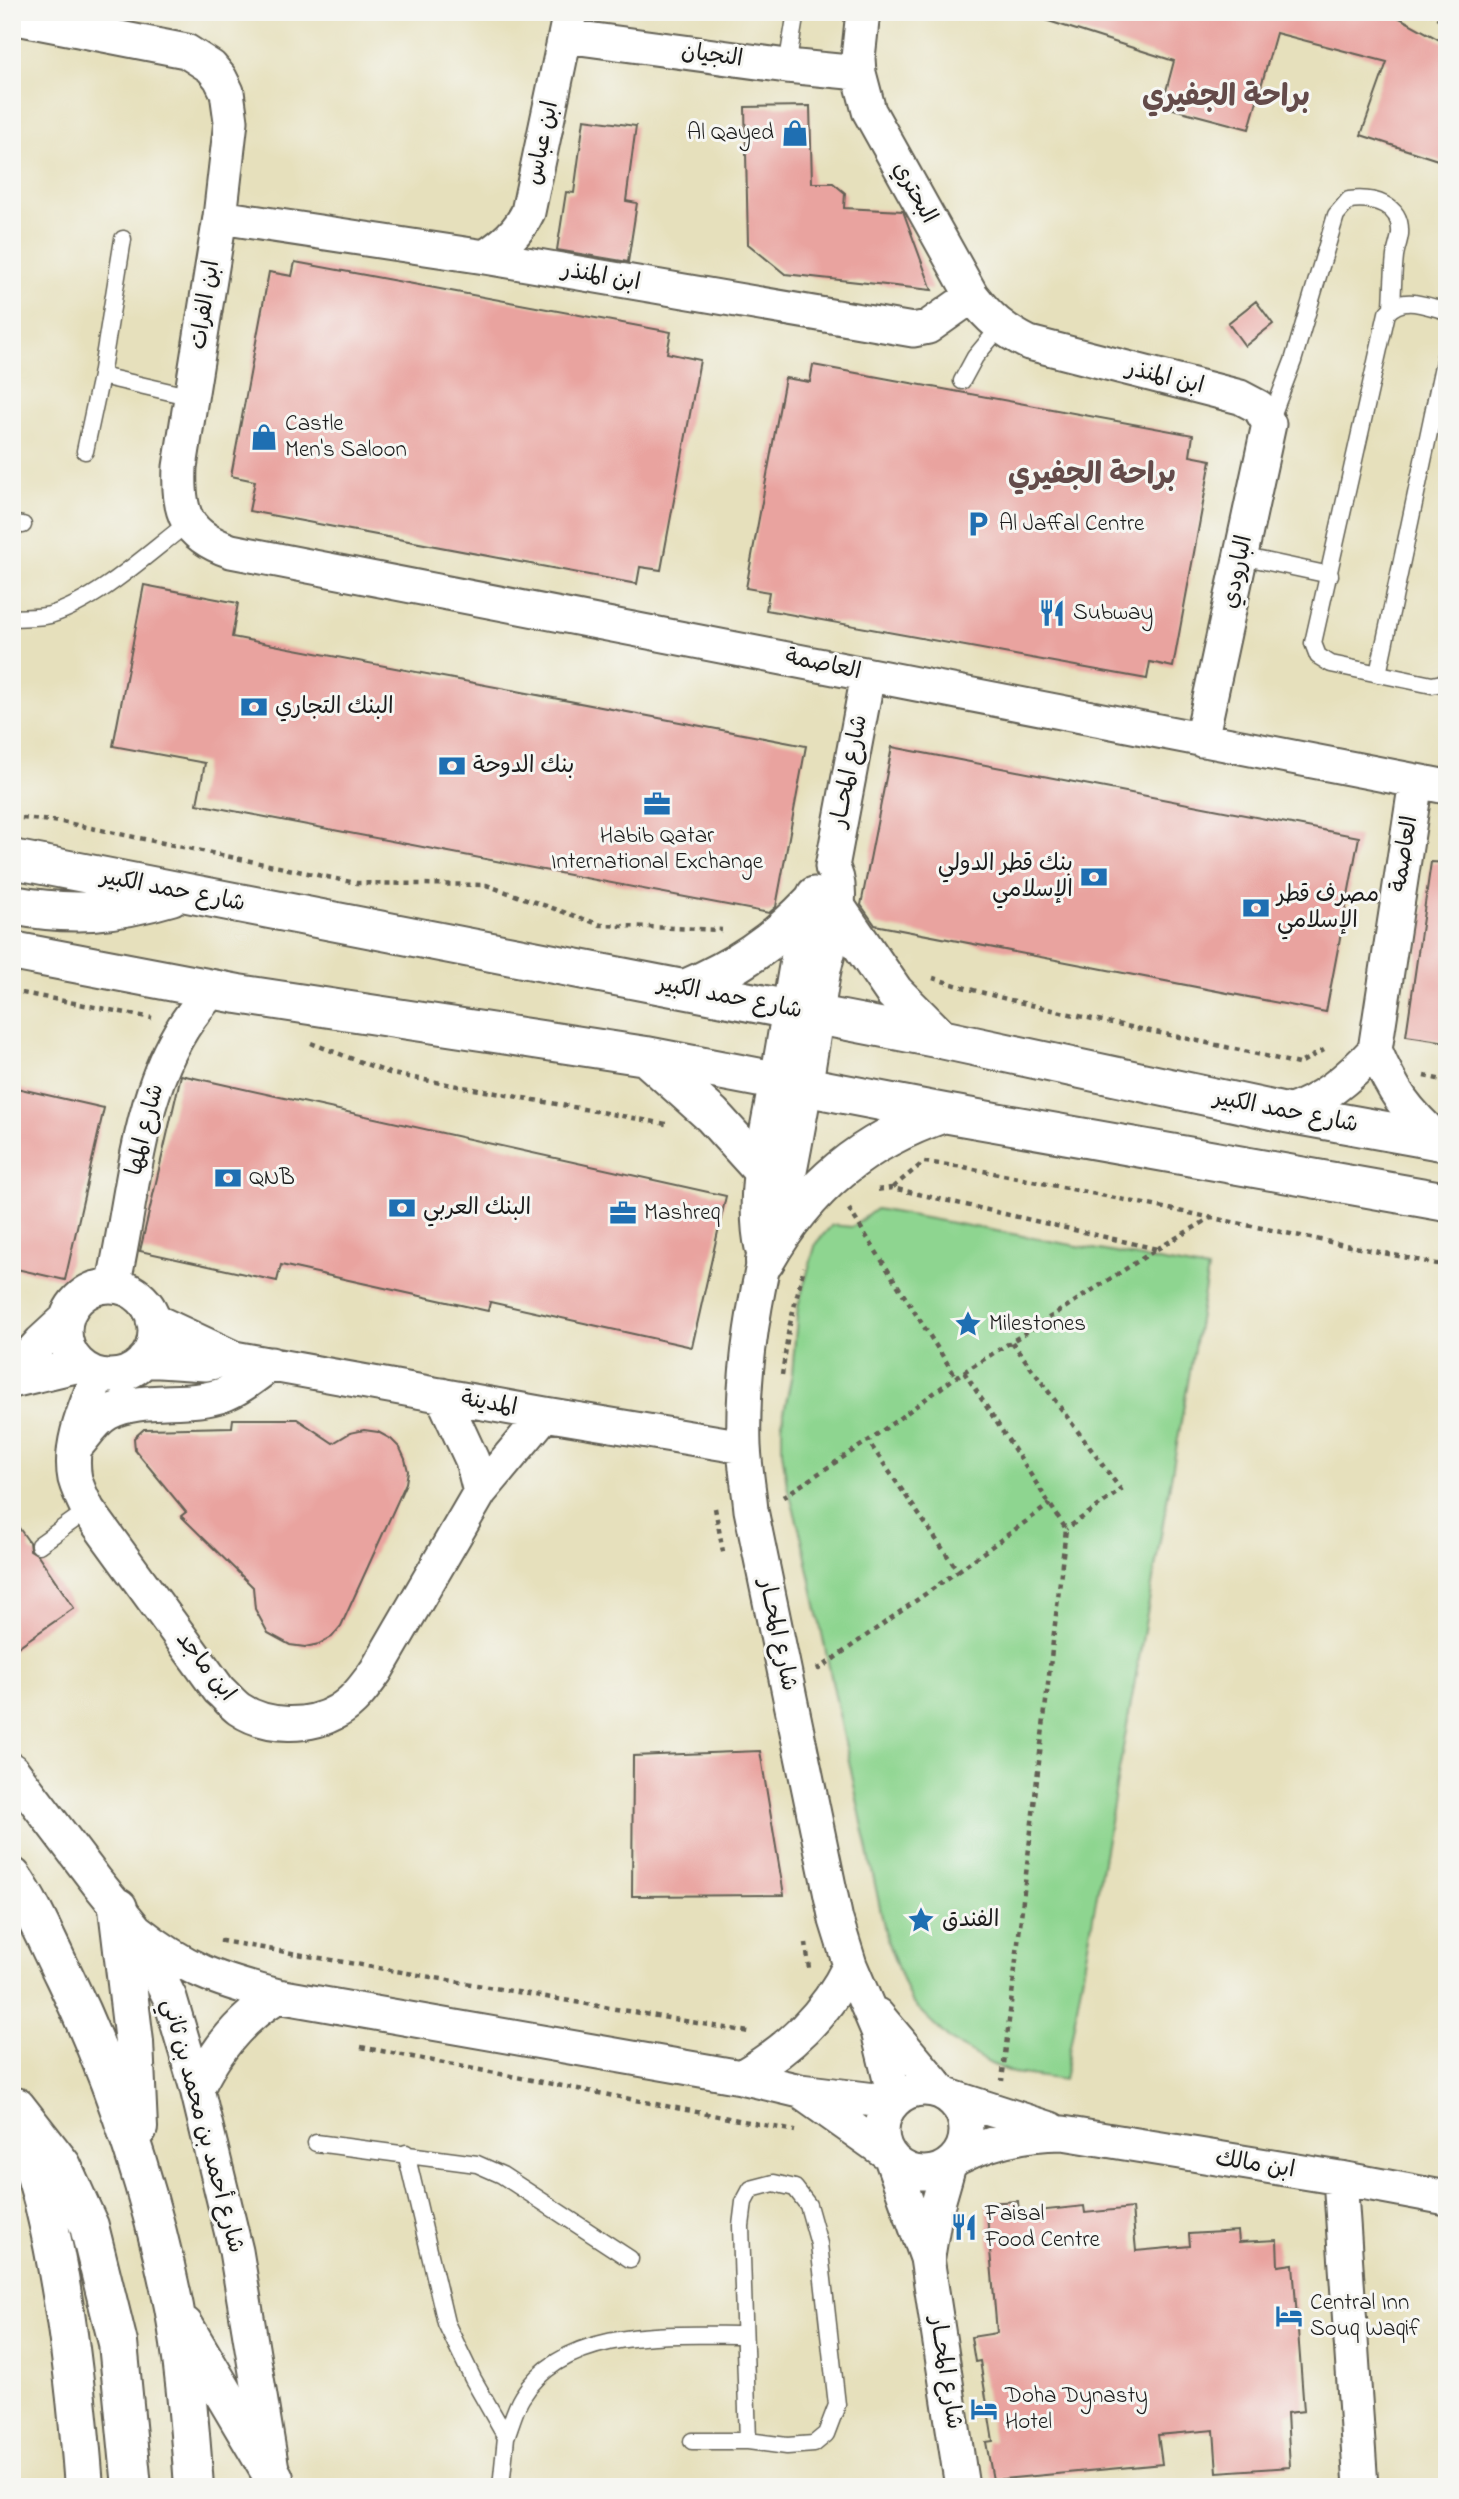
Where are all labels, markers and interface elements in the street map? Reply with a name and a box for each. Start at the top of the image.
street label: النجيان [679,35,745,77]
district label: براحة الجفيري [1142,76,1310,120]
street label: ابن عباس [518,98,568,188]
place label: Al Qayed [687,117,774,152]
shop icon: Al Qayed [780,118,810,148]
street label: البحتري [883,156,945,230]
street label: ابن المنذر [557,254,643,300]
street label: ابن الفرات [183,258,229,352]
street label: ابن المنذر [1121,352,1207,404]
place label: Castle Men's Saloon [285,408,407,467]
shop icon: Castle Men's Saloon [249,422,279,452]
district label: براحة الجفيري [1008,454,1176,498]
place label: Al Jaffal Centre [999,508,1145,541]
parking icon: Al Jaffal Centre [963,509,993,539]
street label: البارودي [1214,532,1262,612]
place label: Subway [1073,597,1153,632]
restaurant icon: Subway [1037,598,1067,628]
street label: العاصمة [782,641,864,689]
place label: البنك التجاري [275,691,394,724]
bank icon: البنك التجاري [239,692,269,722]
street label: شارع المحــار [823,712,877,832]
place label: بنك الدوحة [473,750,574,783]
bank icon: بنك الدوحة [437,751,467,781]
office icon: Habib Qatar International Exchange [642,789,672,819]
street label: العاصمة [1383,814,1427,894]
place label: Habib Qatar International Exchange [551,820,764,880]
place label: بنك قطر الدولي الإسلامي [938,848,1073,909]
street label: شارع حمد الكبير [96,860,248,921]
bank icon: بنك قطر الدولي الإسلامي [1079,862,1109,892]
place label: مصرف قطر الإسلامي [1275,879,1379,940]
bank icon: مصرف قطر الإسلامي [1241,893,1271,923]
street label: شارع حمد الكبير [653,967,805,1028]
street label: شارع المها [119,1081,173,1179]
street label: شارع حمد الكبير [1209,1081,1361,1142]
place label: QNB [249,1162,295,1195]
bank icon: QNB [213,1163,243,1193]
place label: البنك العربي [423,1192,531,1227]
bank icon: البنك العربي [387,1193,417,1223]
place label: Mashreq [644,1197,720,1230]
office icon: Mashreq [608,1198,638,1228]
place label: Milestones [989,1308,1086,1341]
place icon: Milestones [953,1309,983,1339]
street label: المدينة [458,1383,520,1425]
street label: شارع المحــار [749,1574,805,1694]
street label: ابن ماجد [167,1625,243,1709]
place label: الفندق [942,1904,999,1937]
place icon: الفندق [906,1905,936,1935]
street label: شارع أحمد بن محمد بن ثاني [150,1995,252,2257]
street label: ابن مالك [1213,2142,1297,2188]
place label: Faisal Food Centre [984,2198,1101,2257]
restaurant icon: Faisal Food Centre [949,2212,979,2242]
place label: Central Inn Souq Waqif [1310,2287,1420,2346]
hotel icon: Central Inn Souq Waqif [1274,2301,1304,2331]
street label: شارع المحــار [919,2312,970,2432]
place label: Doha Dynasty Hotel [1004,2380,1148,2439]
hotel icon: Doha Dynasty Hotel [969,2394,999,2424]

